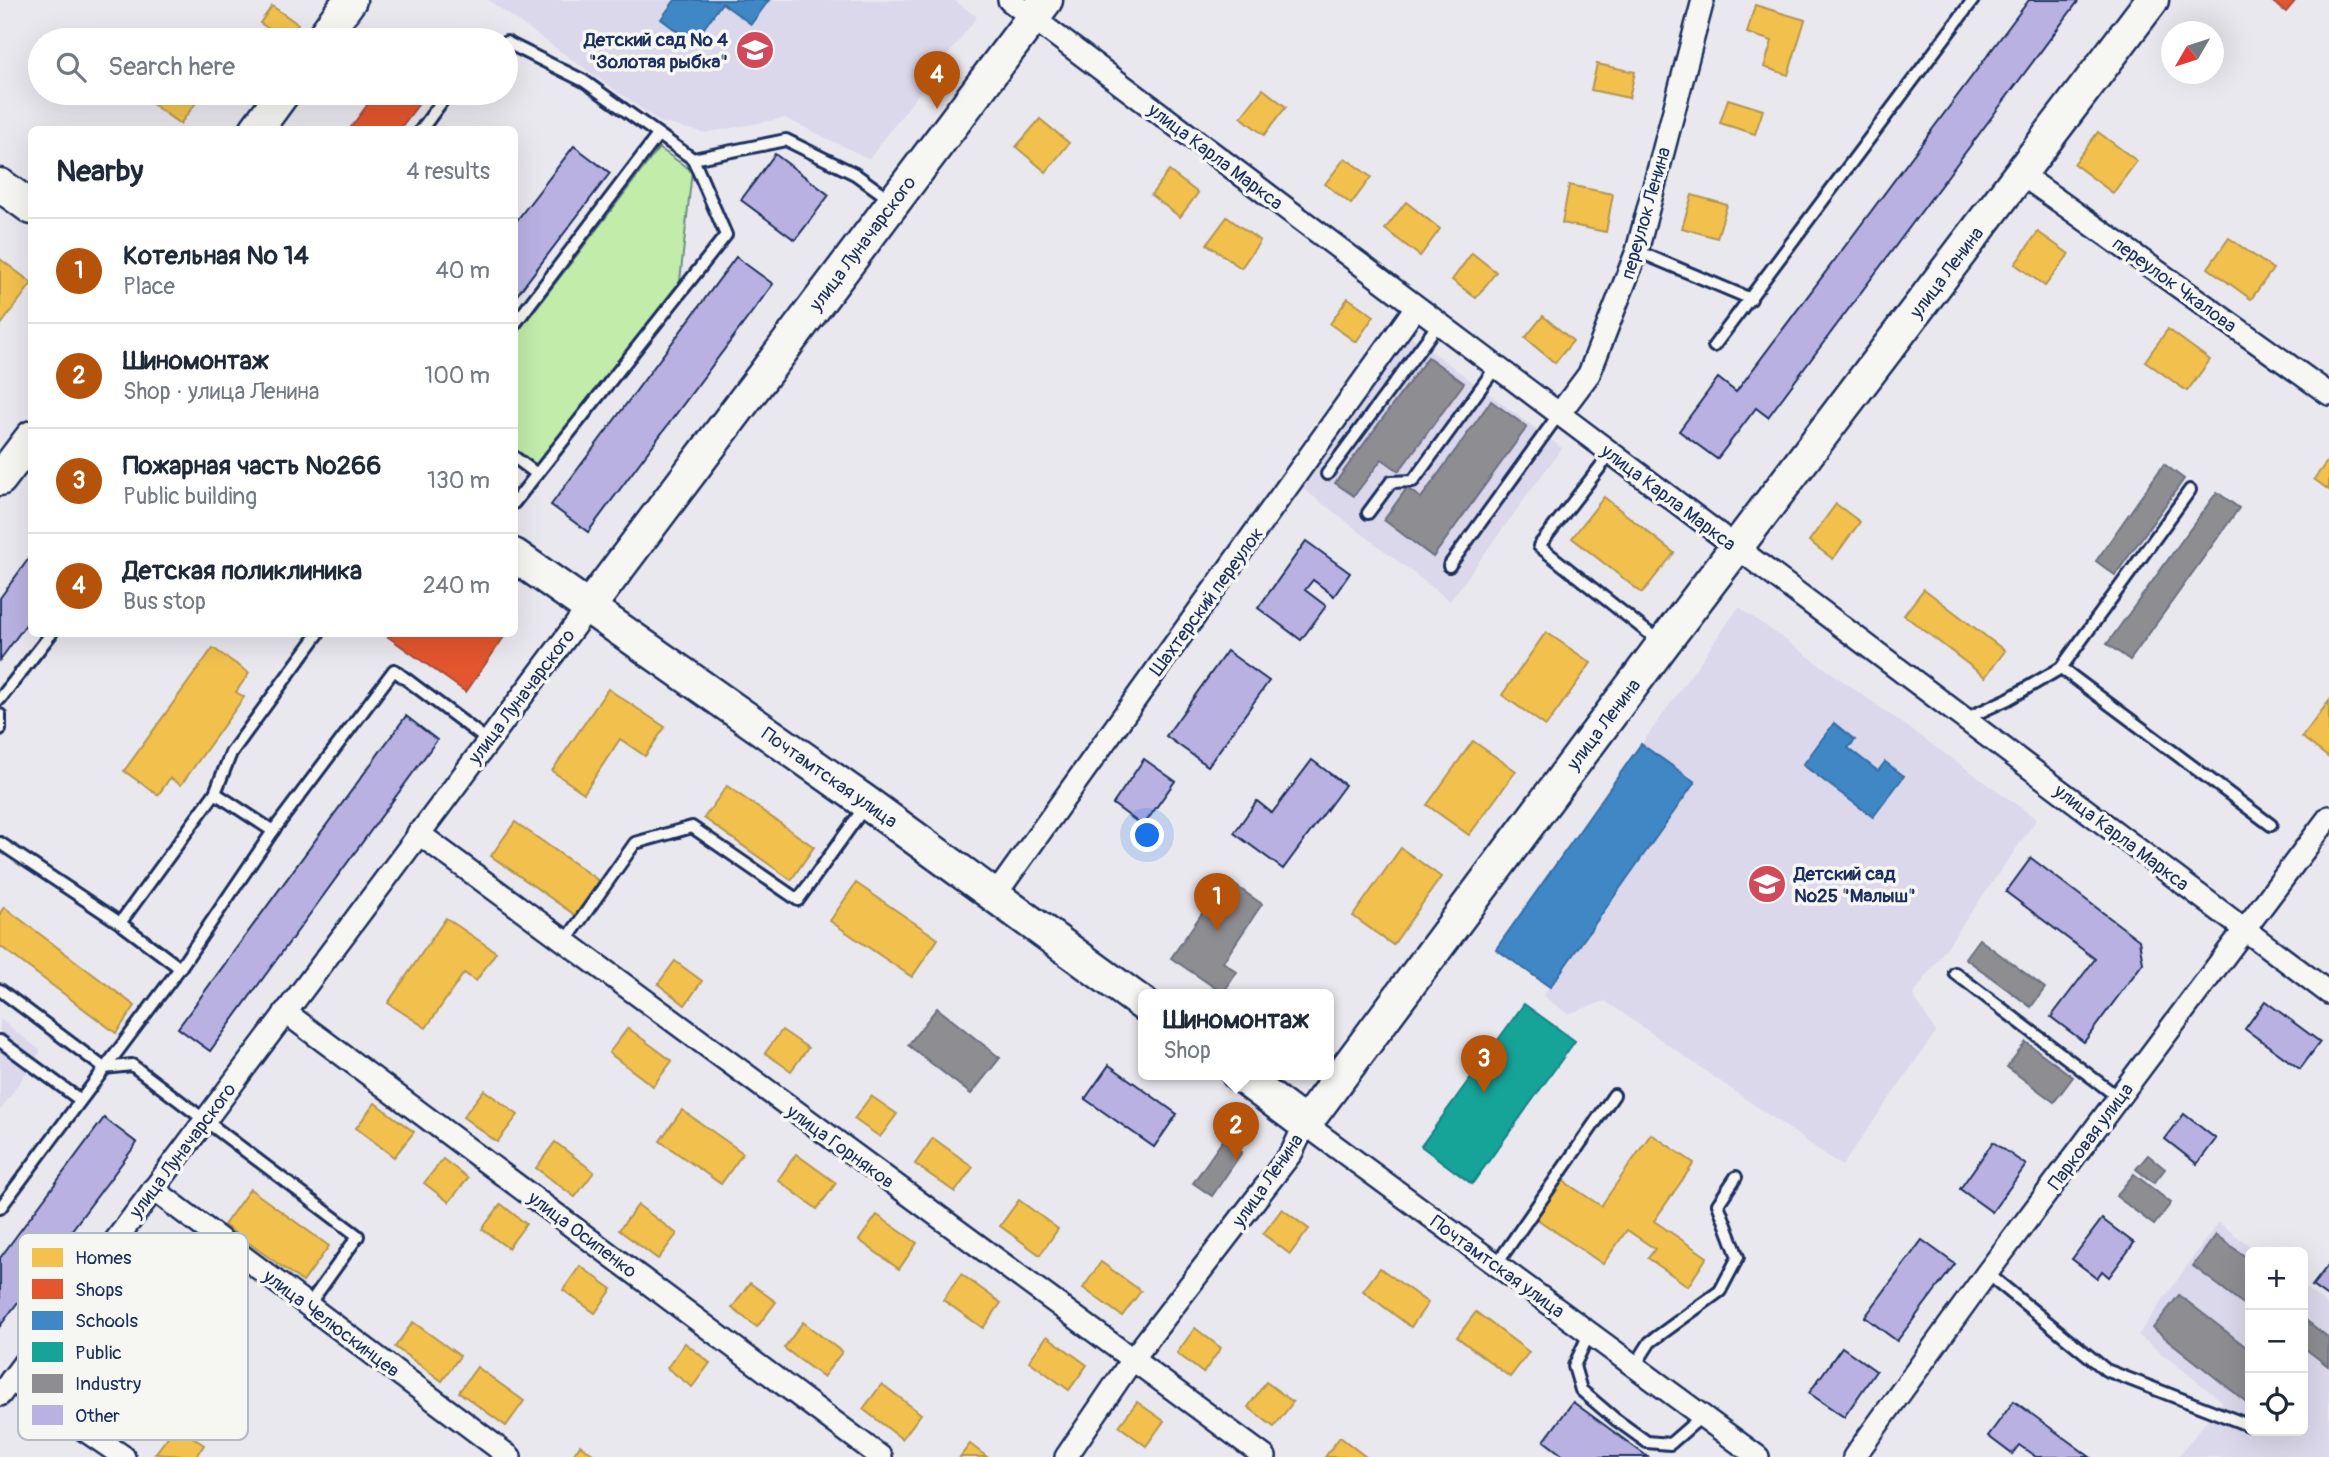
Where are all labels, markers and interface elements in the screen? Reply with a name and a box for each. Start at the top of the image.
north arrow [2161,21,2224,84]
search box [28,28,518,105]
place label: Детский сад № 4 "Золотая рыбка" [583,28,728,74]
school or university icon: Детский сад № 4 "Золотая рыбка" [734,29,776,71]
icon: search [52,48,90,86]
text: Search here [108,51,235,83]
pin: 4 [914,51,960,109]
street label: улица Карла Маркса [1142,98,1288,215]
street label: переулок Ленина [1616,144,1676,282]
text: Nearby [56,153,143,190]
text: 4 results [406,157,490,186]
street label: улица Луначарского [804,171,921,317]
street label: улица Ленина [1904,222,1989,324]
street label: переулок Чкалова [2107,232,2241,338]
text: Котельная № 14 [123,240,309,272]
text: 1 [75,256,84,285]
text: 40 m [436,256,490,285]
text: Place [123,272,175,301]
text: Шиномонтаж [123,345,269,377]
text: 2 [73,361,85,390]
text: 100 m [424,361,490,390]
text: Shop · улица Ленина [123,377,319,406]
street label: улица Карла Маркса [1595,439,1741,556]
text: Пожарная часть №266 [123,450,381,482]
text: 3 [73,466,85,495]
text: 130 m [427,466,490,495]
text: Public building [123,482,257,511]
street label: Шахтерский переулок [1145,522,1269,681]
text: Детская поликлиника [123,555,362,587]
text: 4 [72,571,86,600]
text: 240 m [423,571,490,600]
text: Bus stop [123,587,206,616]
street label: улица Луначарского [463,624,580,770]
street label: улица Ленина [1561,674,1646,776]
street label: Почтамтская улица [757,722,902,834]
street label: улица Карла Маркса [2048,779,2194,896]
your location [1130,818,1164,852]
place label: Детский сад №25 "Малыш" [1793,862,1916,908]
school or university icon: Детский сад №25 "Малыш" [1746,863,1788,905]
pin: 1 [1194,873,1240,931]
popup [1138,989,1334,1080]
text: Шиномонтаж [1163,1004,1309,1036]
pin: 3 [1461,1035,1507,1093]
text: Shop [1163,1036,1211,1065]
street label: улица Луначарского [124,1078,241,1224]
street label: Парковая улица [2043,1078,2139,1195]
street label: улица Горняков [781,1099,899,1194]
pin: 2 [1213,1102,1259,1160]
street label: улица Ленина [1226,1129,1309,1233]
street label: улица Осипенко [522,1185,642,1284]
street label: Почтамтская улица [1426,1210,1569,1324]
legend [18,1233,248,1440]
text: Homes [75,1246,132,1270]
map controls [2245,1247,2308,1436]
button: + [2245,1247,2308,1310]
street label: улица Челюскинцев [257,1264,405,1383]
text: Shops [75,1278,123,1302]
text: Schools [75,1309,139,1333]
button: − [2245,1310,2308,1373]
text: Public [75,1341,122,1365]
text: Industry [75,1372,141,1396]
button: locate [2245,1373,2308,1436]
text: Other [75,1404,120,1428]

